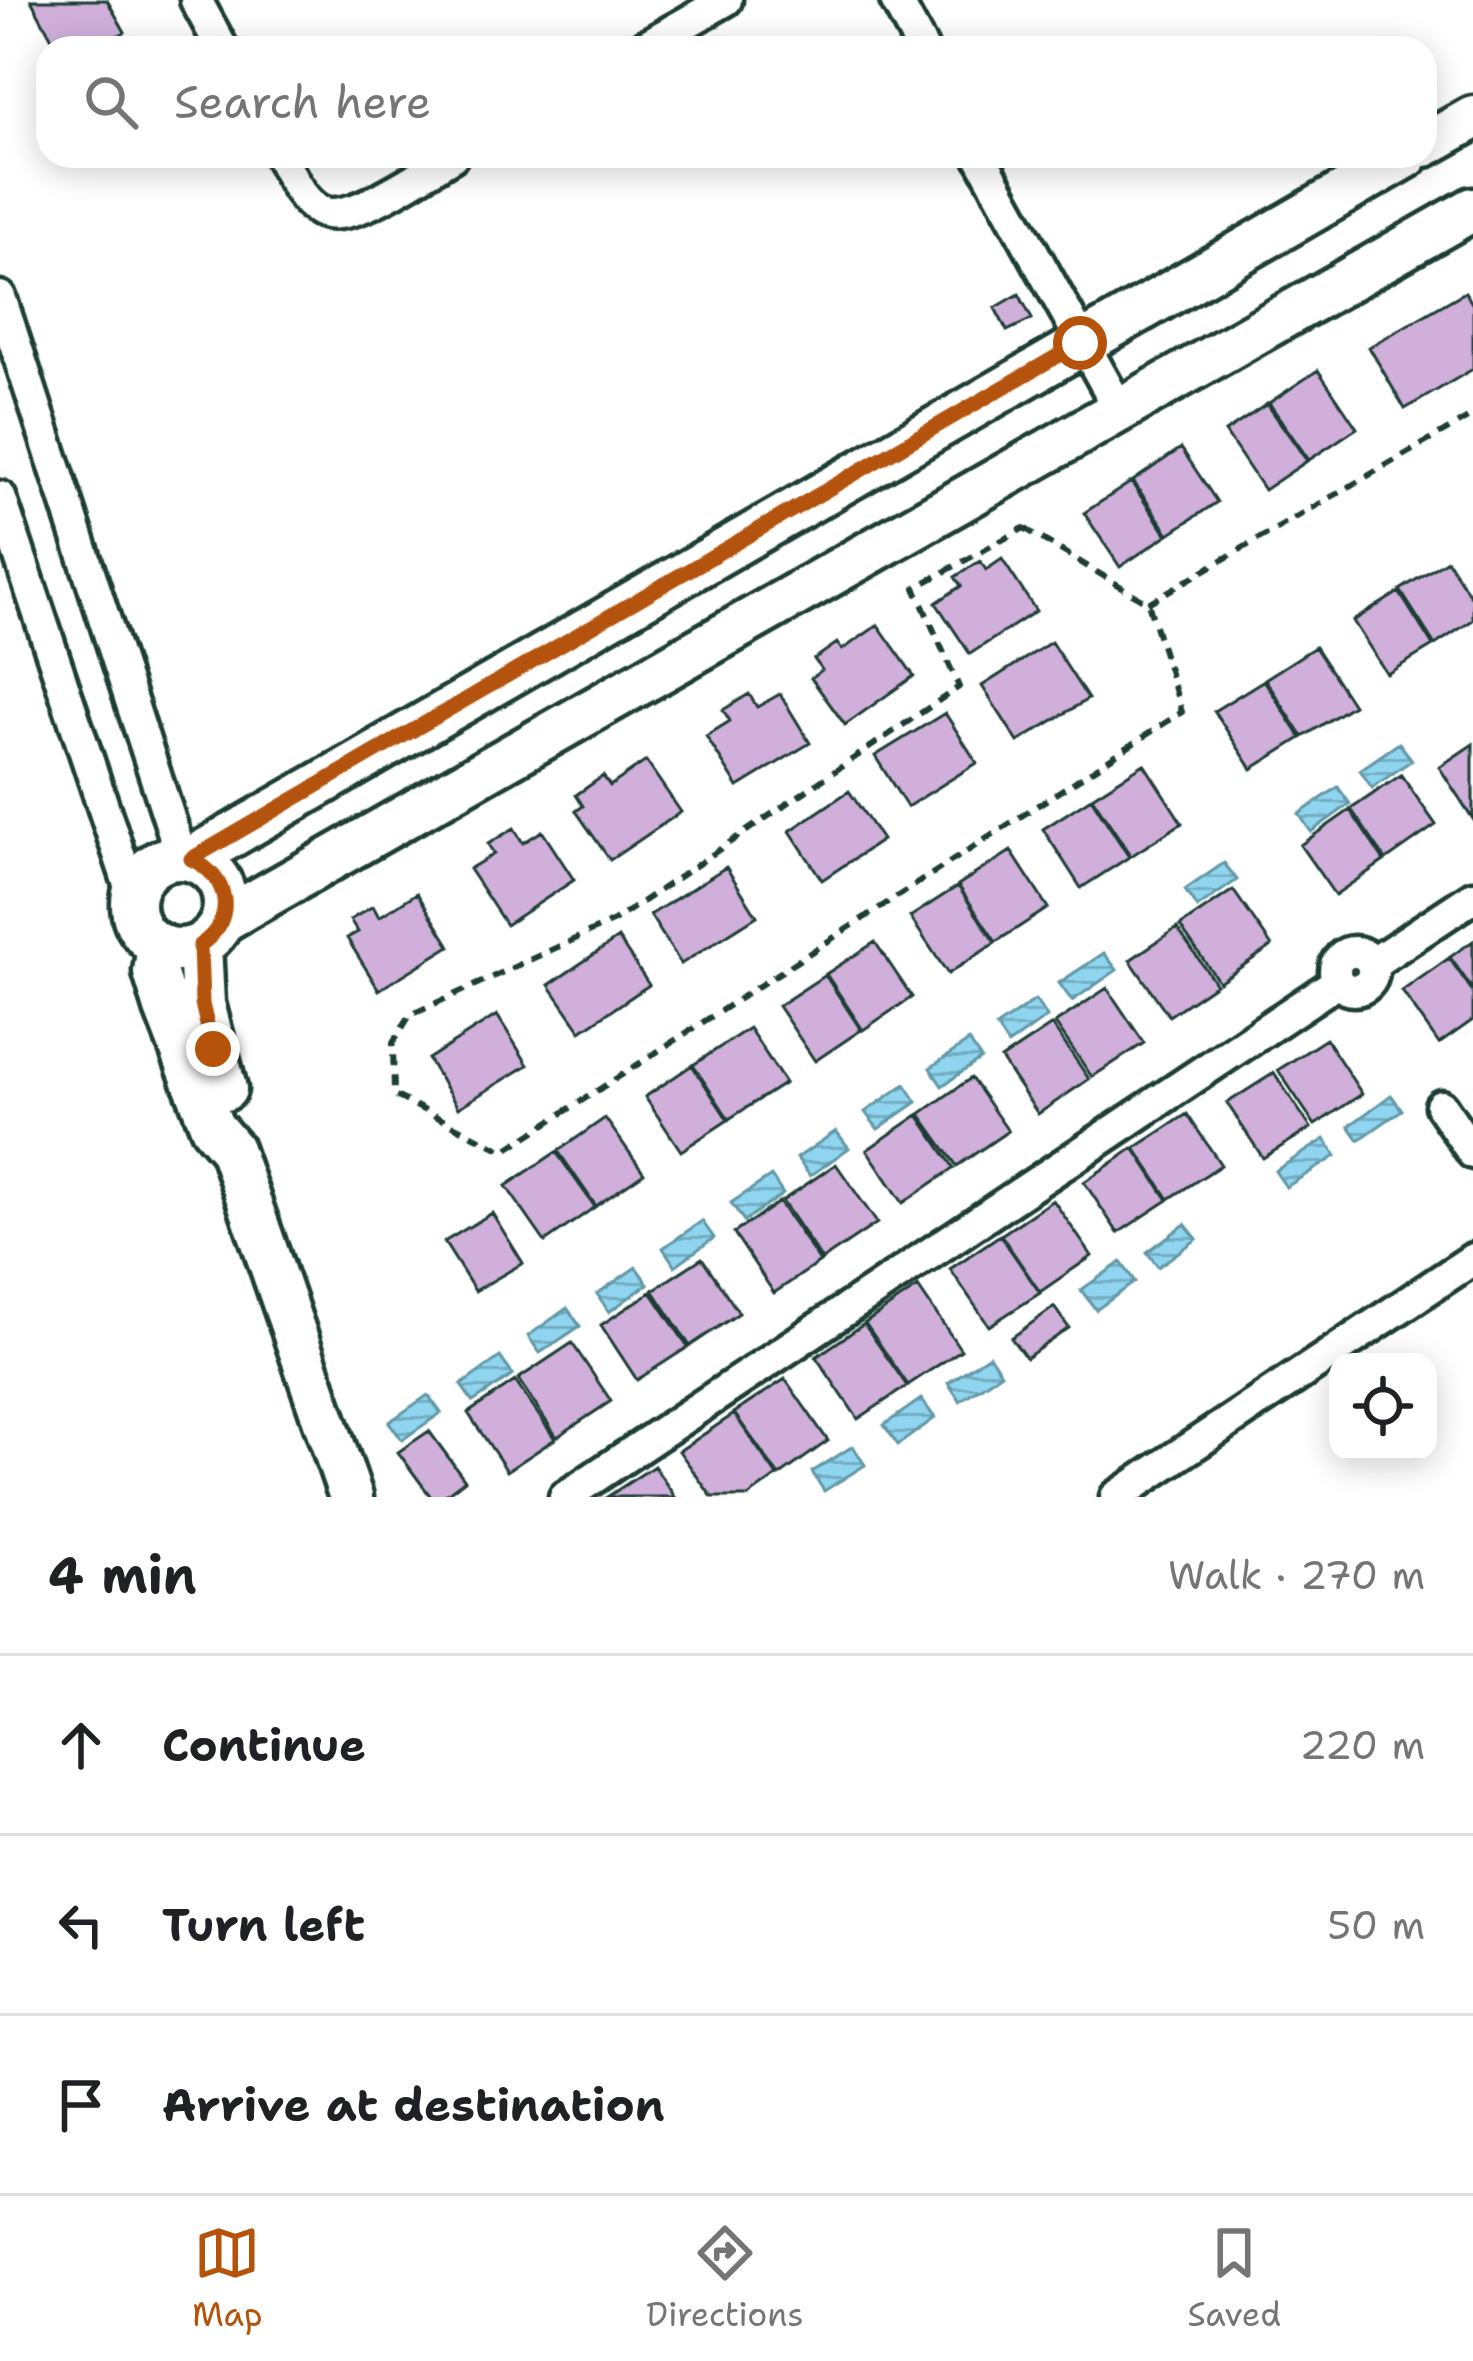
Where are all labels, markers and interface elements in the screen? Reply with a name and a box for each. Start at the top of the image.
search box [36,36,1437,168]
icon: search [78,69,144,135]
text: Search here [174,72,431,132]
route start [1053,316,1107,370]
route end [186,1022,240,1076]
map controls [1329,1353,1437,1461]
button: locate [1329,1353,1437,1461]
text: 4 min [48,1541,197,1609]
text: Walk · 270 m [1168,1549,1425,1601]
icon: ahead [48,1712,114,1778]
text: Continue [162,1715,366,1775]
text: 220 m [1299,1719,1425,1771]
icon: left [48,1892,114,1958]
text: Turn left [162,1895,365,1955]
text: 50 m [1327,1899,1425,1951]
icon: arrive [48,2072,114,2138]
text: Arrive at destination [162,2075,665,2135]
tab: Map [192,2220,263,2337]
tab: Directions [646,2220,804,2337]
tab: Saved [1187,2220,1281,2337]

